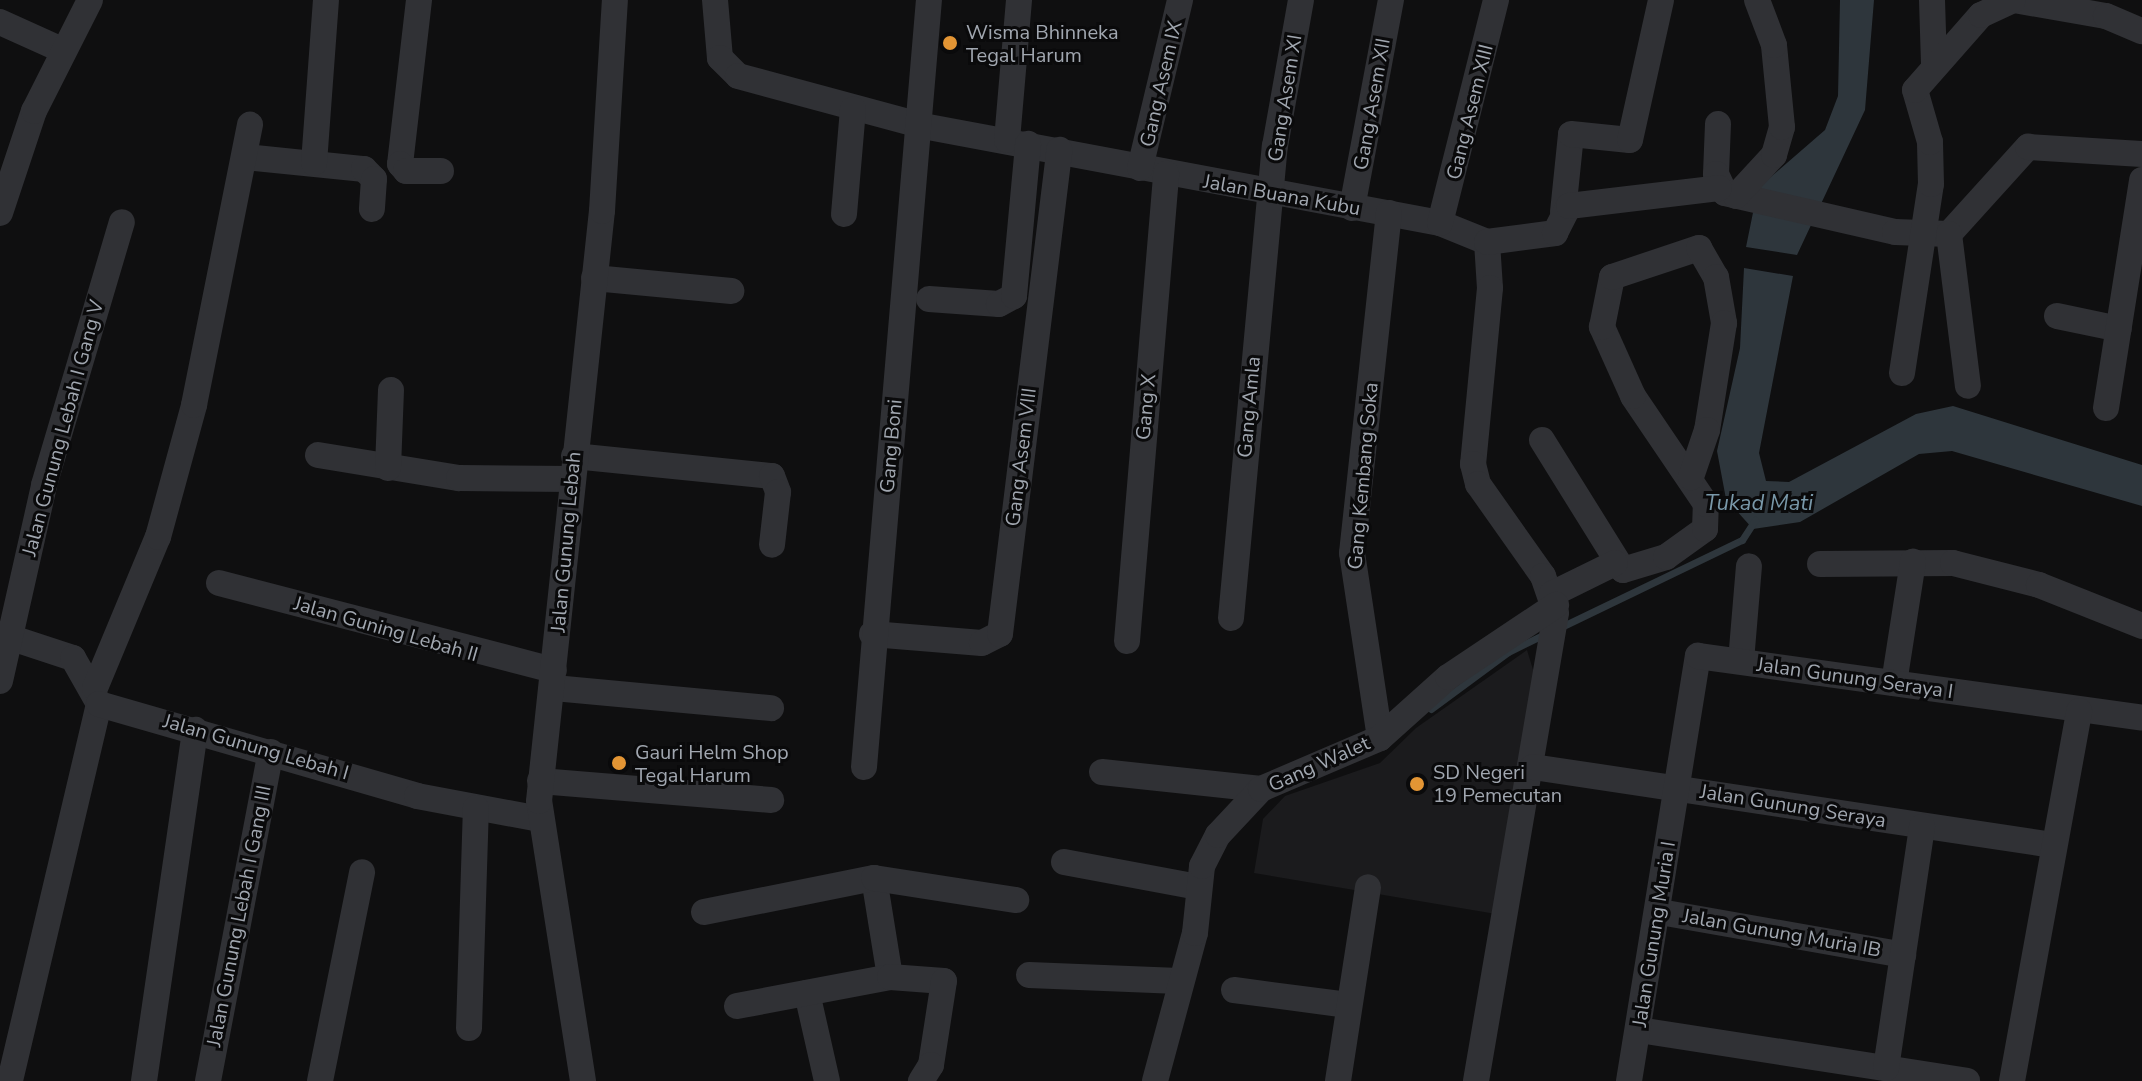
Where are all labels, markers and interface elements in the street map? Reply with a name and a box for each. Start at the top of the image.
street label: Gang Asem IX [1135,19,1187,149]
place label: Wisma Bhinneka Tegal Harum [966,20,1119,67]
street label: Gang Asem XI [1263,33,1307,163]
marker: Wisma Bhinneka Tegal Harum [941,34,959,52]
street label: Gang Asem XII [1349,36,1395,172]
street label: Gang Asem XIII [1442,42,1498,182]
street label: Jalan Buana Kubu [1202,169,1362,221]
street label: Jalan Gunung Lebah I Gang V [17,297,109,559]
street label: Gang Amla [1233,355,1265,459]
street label: Gang X [1131,373,1161,441]
street label: Gang Kembang Soka [1343,381,1383,571]
street label: Gang Asem VIII [1001,386,1041,528]
street label: Gang Boni [875,398,907,494]
street label: Jalan Gunung Lebah [546,450,586,634]
water label: Tukad Mati [1705,491,1813,517]
street label: Jalan Guning Lebah II [291,591,481,667]
street label: Jalan Gunung Seraya I [1755,652,1955,704]
street label: Jalan Gunung Lebah I [160,709,352,785]
street label: Gang Walet [1265,731,1373,797]
place label: Gauri Helm Shop Tegal Harum [635,740,789,787]
marker: Gauri Helm Shop Tegal Harum [610,754,628,772]
place label: SD Negeri 19 Pemecutan [1433,760,1562,807]
marker: SD Negeri 19 Pemecutan [1408,775,1426,793]
street label: Jalan Gunung Seraya [1698,779,1888,833]
street label: Jalan Gunung Lebah I Gang III [202,783,276,1049]
street label: Jalan Gunung Muria I [1627,839,1681,1029]
street label: Jalan Gunung Muria IB [1681,904,1883,962]

